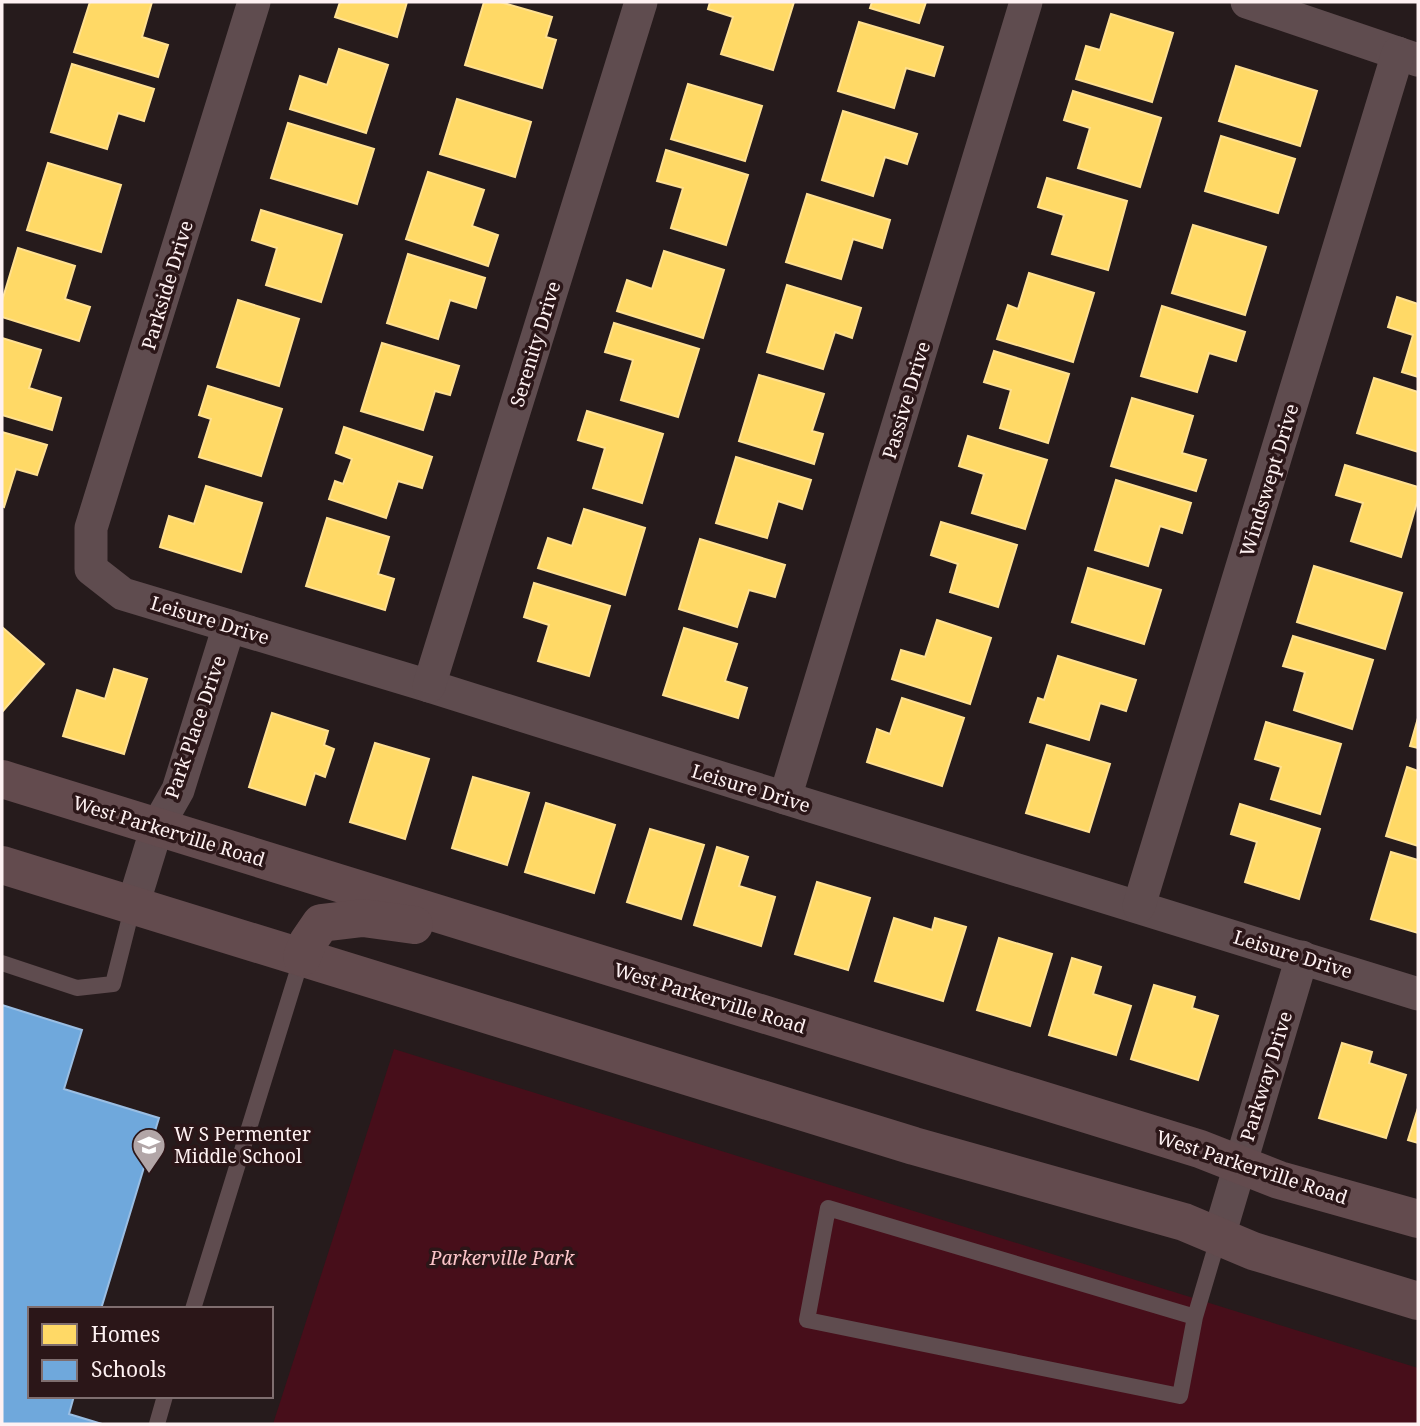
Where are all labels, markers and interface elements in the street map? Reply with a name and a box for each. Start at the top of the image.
street label: Parkside Drive [135,217,199,353]
street label: Serenity Drive [504,278,566,410]
street label: Passive Drive [876,338,936,462]
street label: Windswept Drive [1233,401,1305,559]
street label: Leisure Drive [147,590,273,650]
street label: Park Place Drive [158,652,232,802]
street label: Leisure Drive [688,758,814,818]
street label: West Parkerville Road [70,789,269,873]
street label: Leisure Drive [1230,924,1356,984]
street label: West Parkerville Road [611,956,810,1040]
street label: Parkway Drive [1234,1008,1298,1144]
place label: W S Permenter Middle School [174,1121,311,1169]
street label: West Parkerville Road [1153,1124,1351,1210]
school or university icon: W S Permenter Middle School [130,1126,168,1175]
park label: Parkerville Park [429,1245,576,1271]
legend [28,1307,273,1398]
text: Homes [91,1320,160,1348]
text: Schools [91,1355,166,1383]

